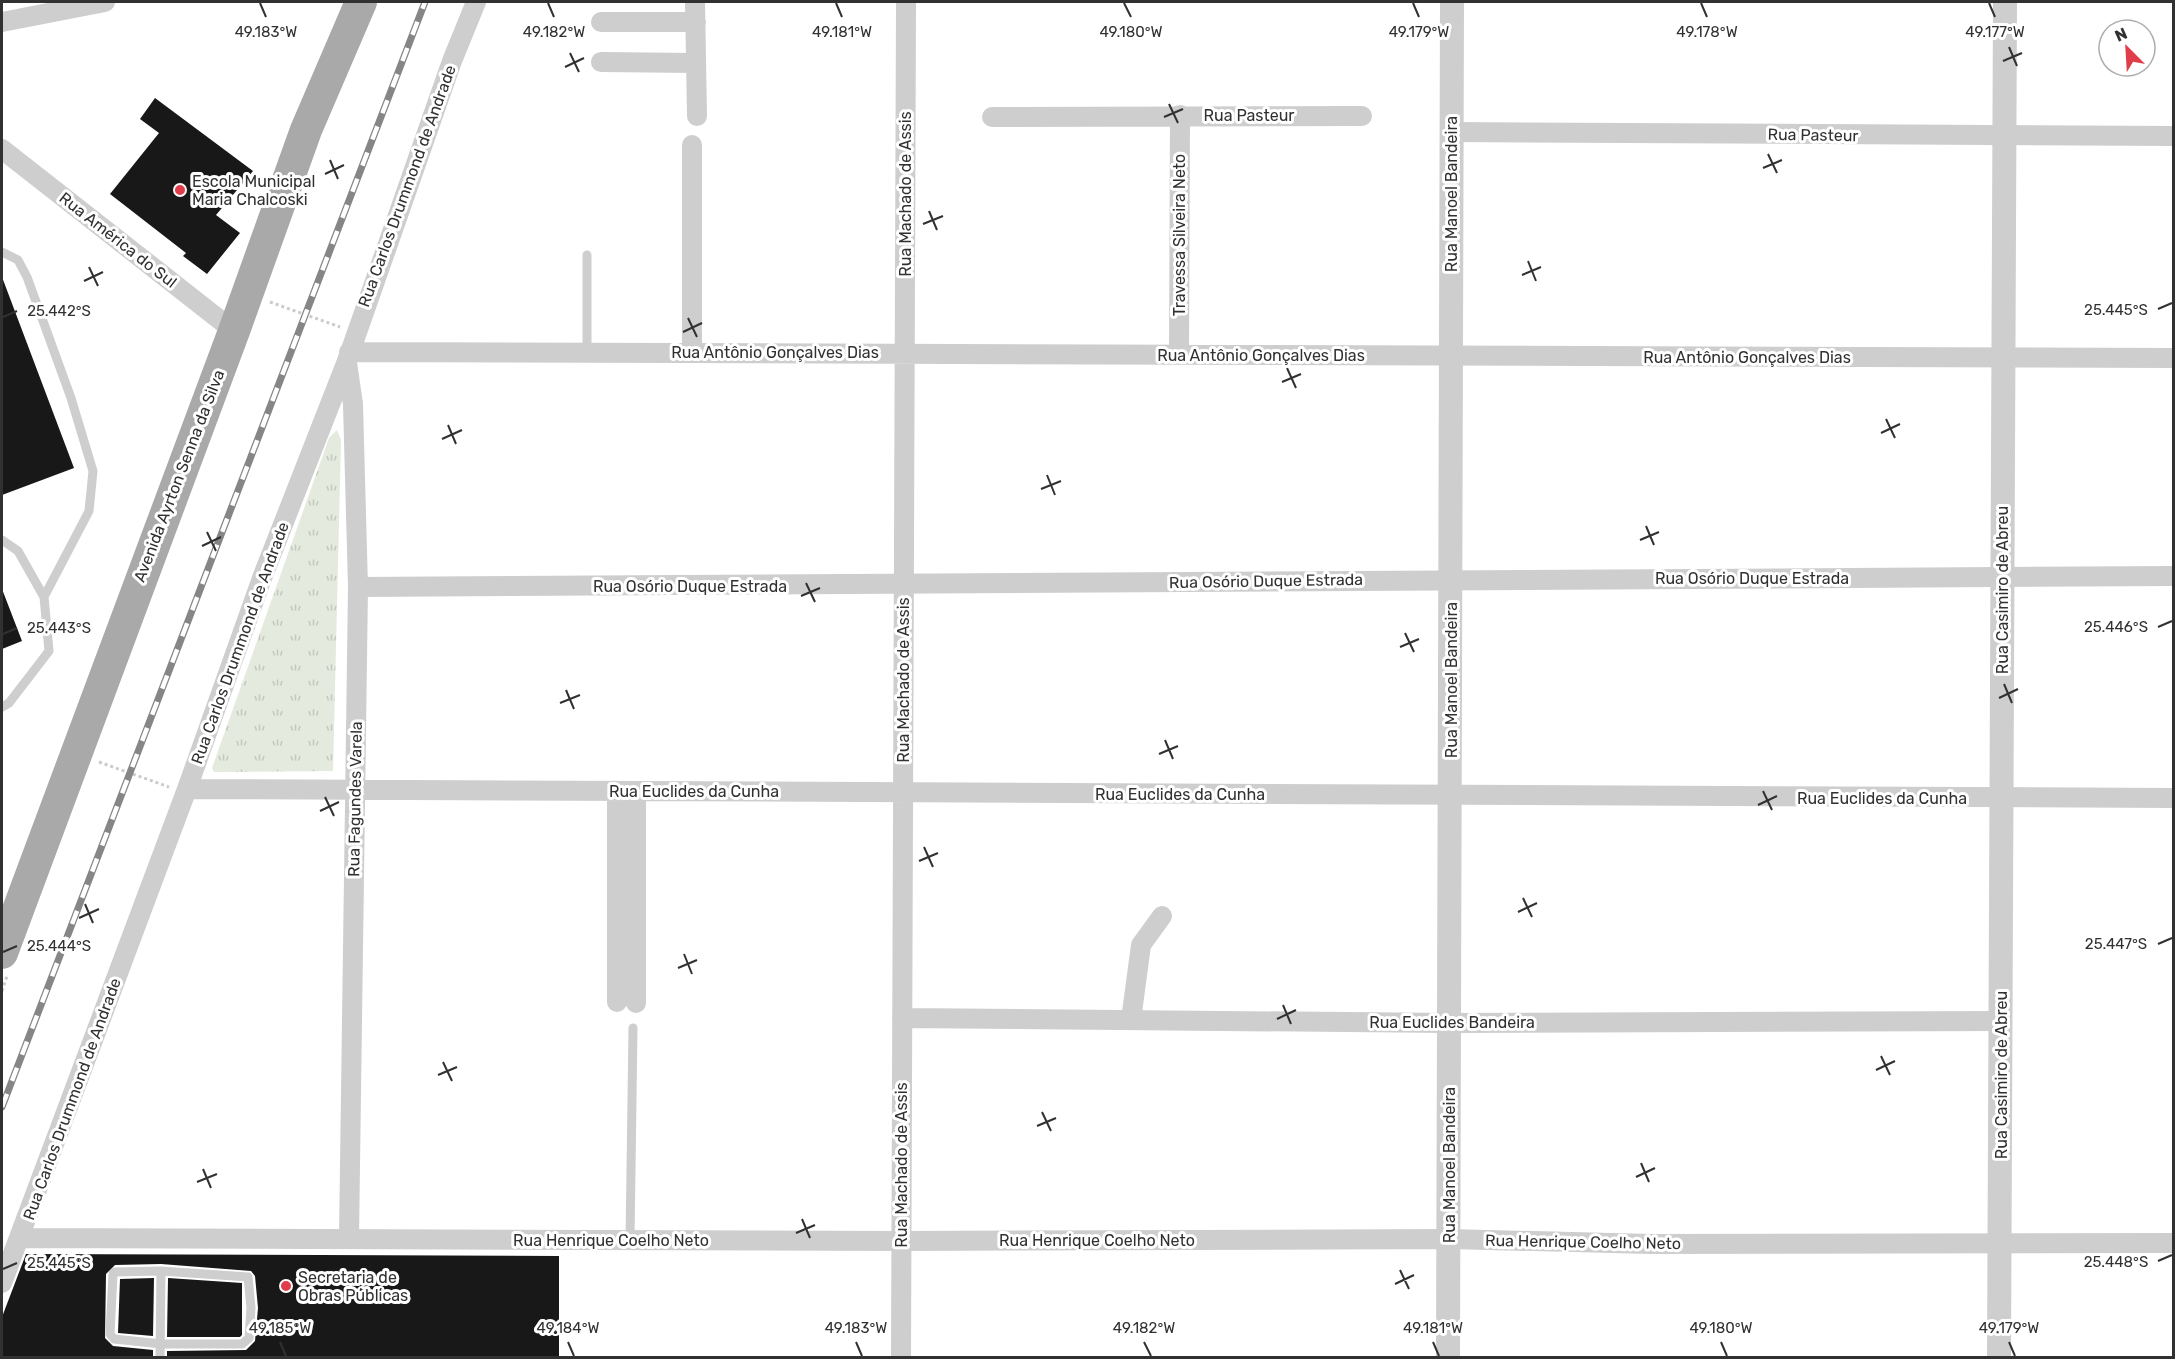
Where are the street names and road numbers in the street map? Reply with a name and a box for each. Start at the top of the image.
street label: Rua Carlos Drummond de Andrade [354,62,460,310]
street label: Rua Pasteur [1204,106,1294,125]
street label: Rua Machado de Assis [896,111,915,277]
street label: Rua Manoel Bandeira [1442,116,1461,272]
street label: Rua Pasteur [1767,125,1859,145]
street label: Travessa Silveira Neto [1170,154,1189,316]
street label: Rua América do Sul [55,188,181,292]
street label: Rua Antônio Gonçalves Dias [671,343,879,362]
street label: Rua Antônio Gonçalves Dias [1157,346,1365,365]
street label: Rua Antônio Gonçalves Dias [1643,348,1851,367]
street label: Avenida Ayrton Senna da Silva [130,367,228,585]
street label: Rua Casimiro de Abreu [1993,506,2012,674]
street label: Rua Carlos Drummond de Andrade [187,519,293,767]
street label: Rua Osório Duque Estrada [1655,569,1849,588]
street label: Rua Osório Duque Estrada [1169,570,1363,592]
street label: Rua Osório Duque Estrada [593,577,787,596]
street label: Rua Machado de Assis [894,597,913,763]
street label: Rua Manoel Bandeira [1442,602,1461,758]
street label: Rua Fagundes Varela [344,721,366,877]
street label: Rua Euclides da Cunha [609,782,779,801]
street label: Rua Euclides da Cunha [1095,785,1265,804]
street label: Rua Euclides da Cunha [1797,789,1967,808]
street label: Rua Carlos Drummond de Andrade [19,975,125,1223]
street label: Rua Casimiro de Abreu [1992,991,2011,1159]
street label: Rua Euclides Bandeira [1369,1013,1535,1032]
street label: Rua Machado de Assis [892,1082,911,1248]
street label: Rua Manoel Bandeira [1440,1087,1459,1243]
street label: Rua Henrique Coelho Neto [513,1231,709,1250]
street label: Rua Henrique Coelho Neto [999,1231,1195,1250]
street label: Rua Henrique Coelho Neto [1485,1231,1681,1253]

